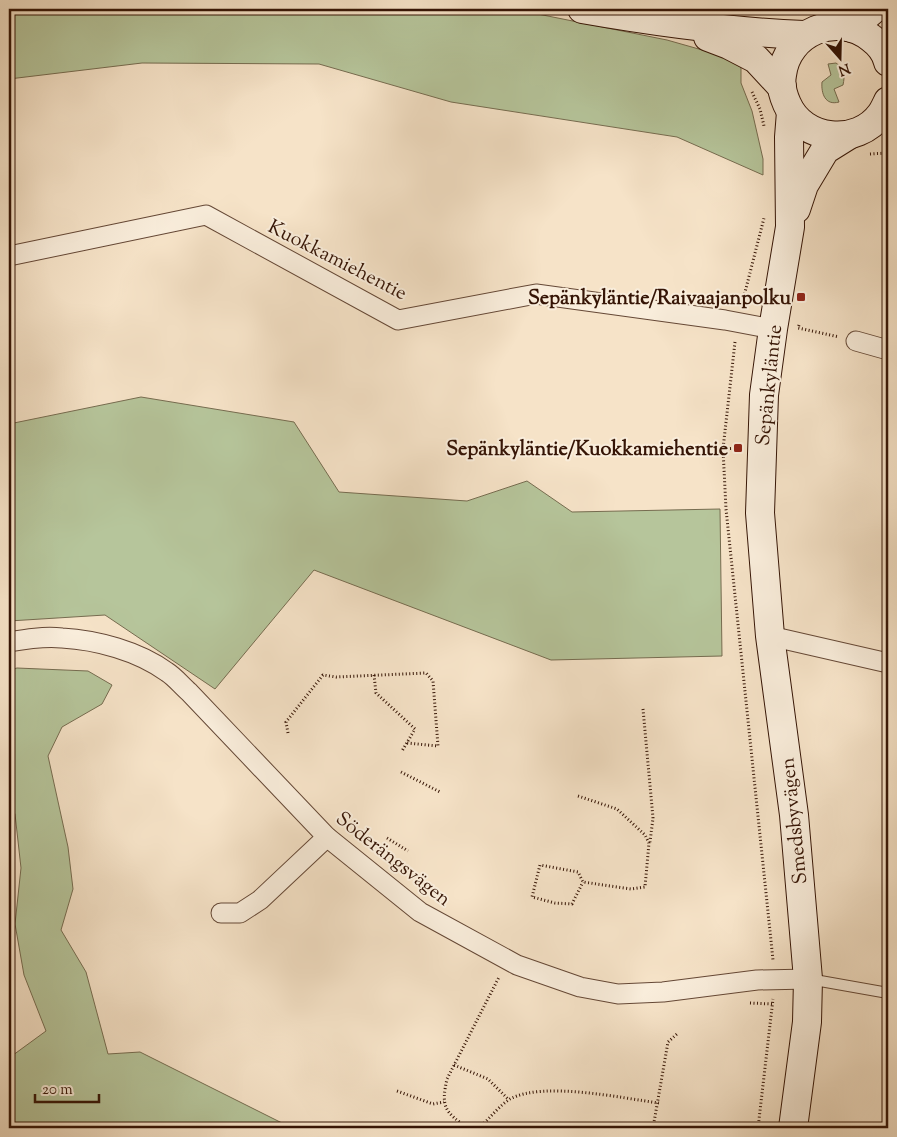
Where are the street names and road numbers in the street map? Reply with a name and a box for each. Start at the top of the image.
street label: Kuokkamiehentie [262,214,411,309]
street label: Sepänkyläntie [750,323,791,447]
street label: Smedsbyvägen [774,756,817,885]
street label: Söderängsvägen [329,806,456,914]

